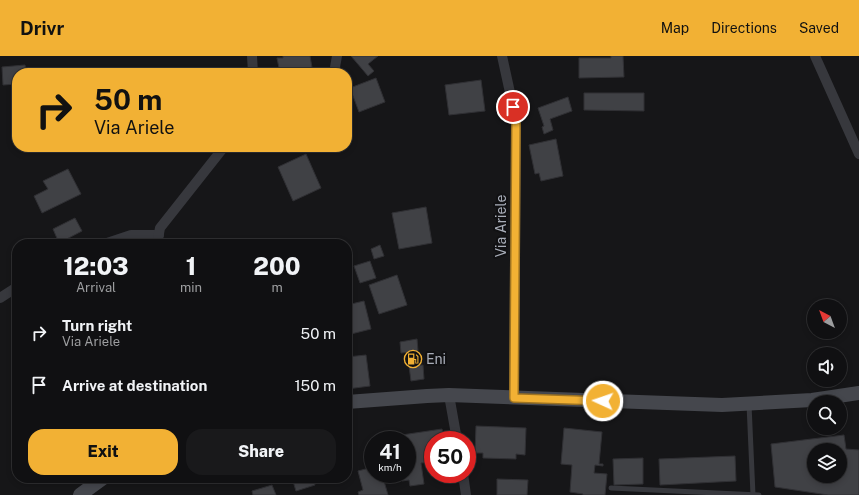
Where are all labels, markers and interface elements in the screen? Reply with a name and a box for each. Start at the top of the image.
text: Drivr [20,17,64,39]
text: Map [661,20,689,36]
text: Directions [711,20,777,36]
text: Saved [799,20,839,36]
text: 50 m [94,83,162,116]
icon: right [28,84,80,136]
pin [496,90,530,124]
icon: arrive [502,96,524,118]
text: Via Ariele [94,117,175,138]
street label: Via Ariele [493,195,509,257]
text: 12:03 [63,252,129,280]
text: 1 [186,252,196,280]
text: 200 [253,252,301,280]
text: Arrival [76,280,116,295]
text: min [180,280,202,295]
text: m [271,280,283,295]
north arrow [807,299,847,339]
map controls [807,299,847,483]
text: Turn right [62,317,132,334]
icon: right [28,322,50,344]
text: 50 m [301,325,336,342]
text: Via Ariele [62,334,120,349]
button: sound [807,347,847,387]
fuel station icon: Eni [403,349,423,369]
place label: Eni [426,351,446,367]
icon: arrive [28,374,50,396]
text: Arrive at destination [62,377,207,394]
text: 150 m [294,377,336,394]
position arrow [582,380,624,422]
button: search [807,395,847,435]
button: Exit [28,429,178,475]
button: Share [186,429,336,475]
speed limit sign: 50 [424,431,476,483]
text: 41 [379,440,401,464]
button: layers [807,443,847,483]
text: km/h [378,461,402,473]

